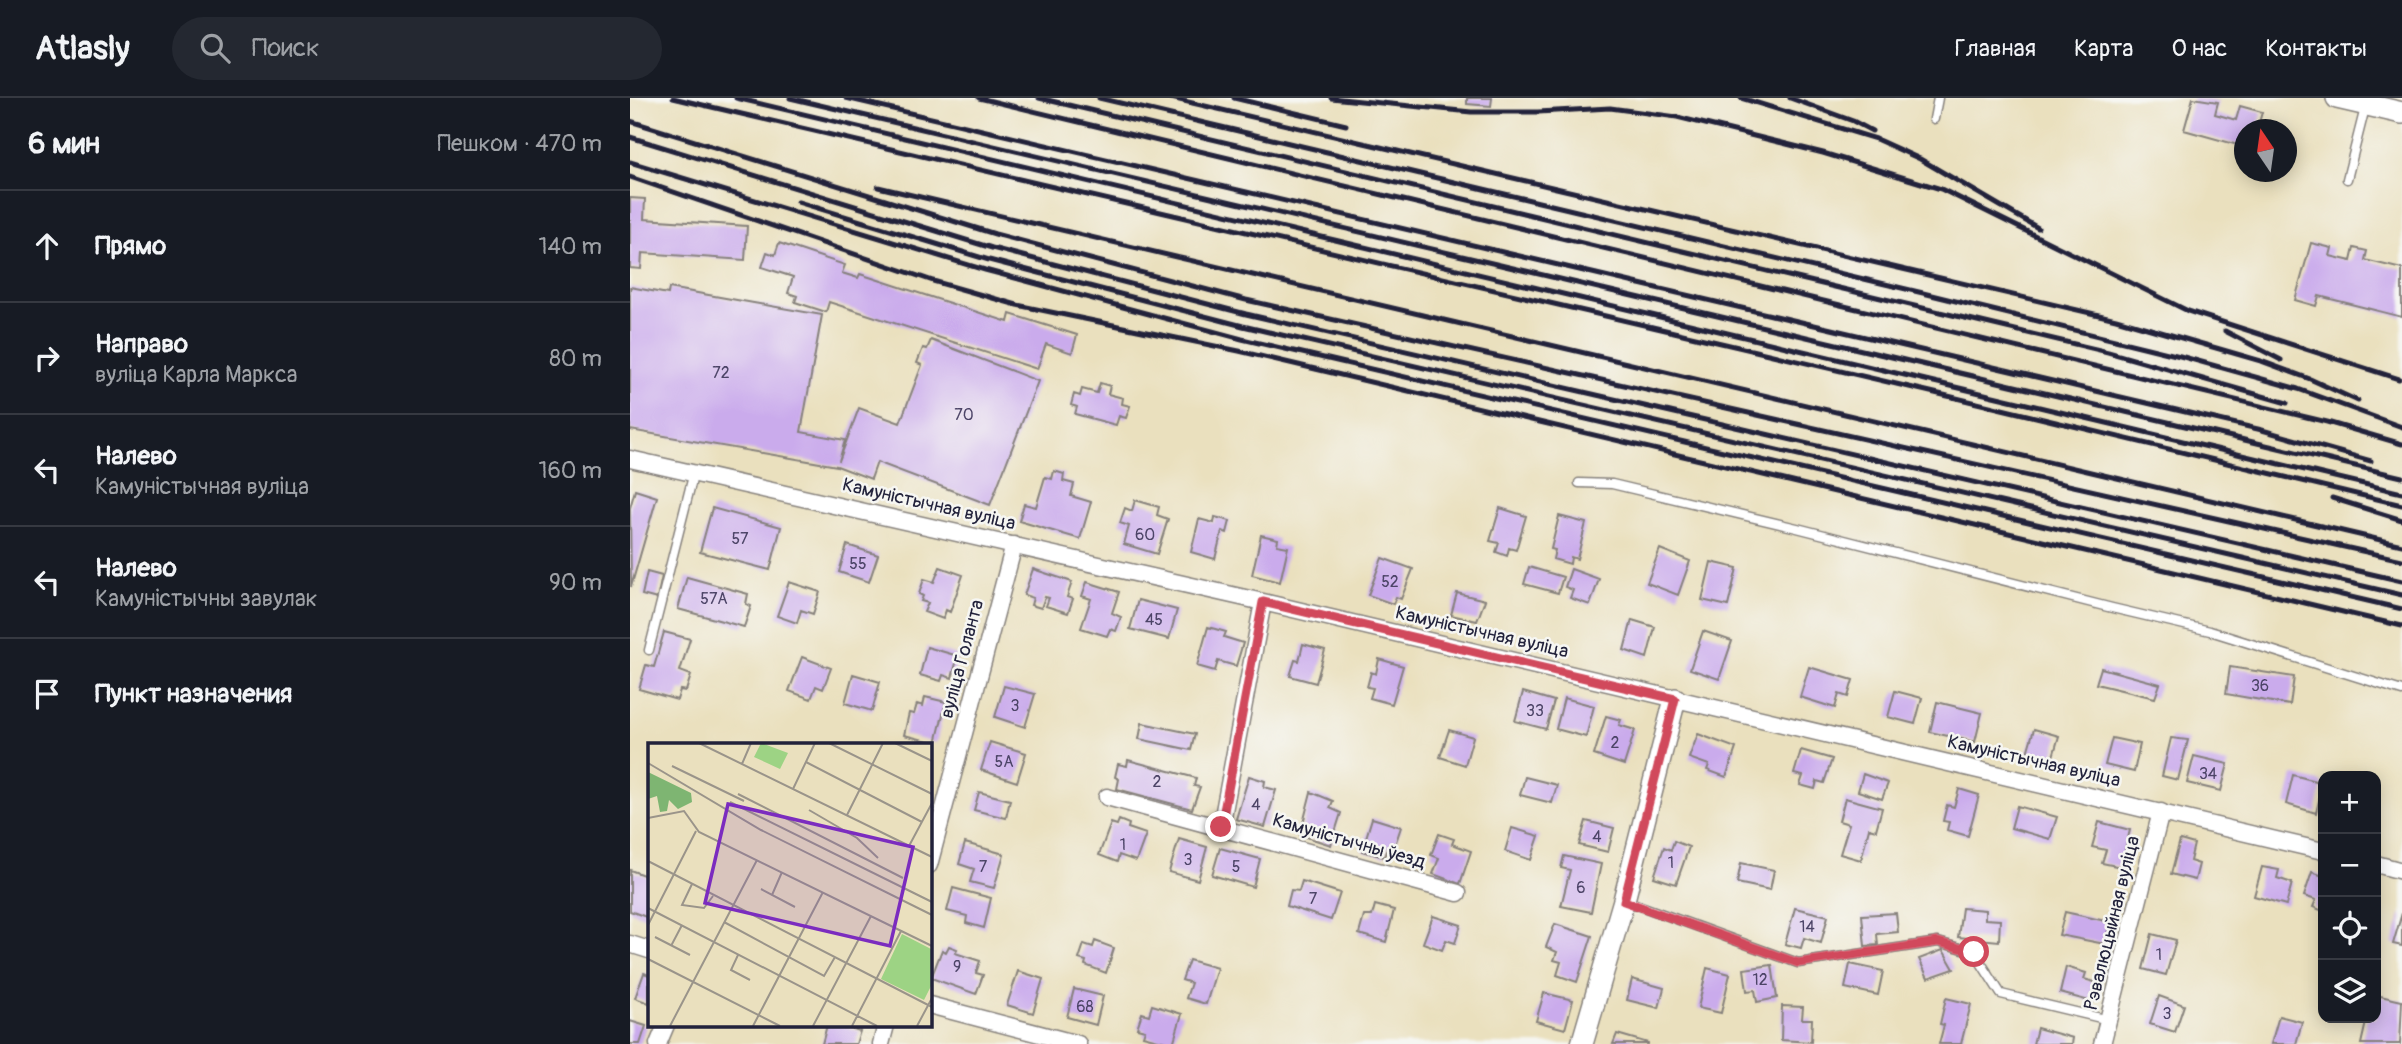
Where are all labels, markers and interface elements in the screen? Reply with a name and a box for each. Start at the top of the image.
search box [172,17,662,80]
text: Atlasly [35,28,130,69]
icon: search [196,29,234,67]
text: Поиск [252,32,319,64]
text: Главная [1955,34,2036,63]
text: Карта [2074,34,2134,63]
text: О нас [2172,34,2227,63]
text: Контакты [2265,34,2367,63]
north arrow [2234,119,2297,182]
text: 6 мин [28,125,100,162]
text: Пешком · 470 m [437,129,602,158]
icon: ahead [28,227,66,265]
text: Прямо [95,230,166,262]
text: 140 m [539,232,602,261]
text: Направо [95,328,188,360]
icon: right [28,339,66,377]
text: 80 m [549,344,602,373]
text: вуліца Карла Маркса [95,360,297,389]
house number: 72 [712,363,730,383]
house number: 70 [954,405,974,425]
text: Налево [95,440,177,472]
icon: left [28,451,66,489]
text: 160 m [538,456,602,485]
text: Камуністычная вуліца [95,472,309,501]
street label: Камуністычная вуліца [840,472,1018,536]
house number: 60 [1135,525,1155,545]
house number: 57 [731,529,749,549]
text: Налево [95,552,177,584]
house number: 55 [849,554,867,574]
icon: left [28,563,66,601]
text: 90 m [549,568,602,597]
house number: 52 [1381,572,1399,592]
text: Камуністычны завулак [95,584,317,613]
house number: 57А [700,589,728,609]
street label: вуліца Голанта [935,597,989,721]
street label: Камуністычная вуліца [1393,600,1571,664]
house number: 45 [1145,610,1163,630]
icon: arrive [28,675,66,713]
house number: 36 [2251,676,2269,696]
text: Пункт назначения [95,678,292,710]
house number: 3 [1011,696,1020,716]
house number: 33 [1526,701,1544,721]
street label: Камуністычная вуліца [1945,729,2123,793]
house number: 2 [1611,733,1620,753]
inset map [648,743,931,1026]
house number: 5А [994,752,1014,772]
house number: 34 [2199,764,2217,784]
map controls [2318,771,2381,1023]
button: + [2318,771,2381,834]
house number: 2 [1153,772,1162,792]
house number: 4 [1251,795,1261,815]
street label: Камуністычны ўезд [1270,808,1429,874]
route end [1205,811,1236,842]
house number: 4 [1592,827,1602,847]
street label: Рэвалюцыйная вуліца [2079,833,2145,1013]
button: − [2318,834,2381,897]
house number: 1 [1120,835,1126,855]
house number: 3 [1184,850,1193,870]
house number: 1 [1668,853,1674,873]
house number: 7 [979,857,988,877]
house number: 5 [1232,857,1240,877]
house number: 6 [1576,878,1586,898]
house number: 7 [1309,889,1318,909]
button: locate [2318,897,2381,960]
house number: 14 [1799,917,1815,937]
route start [1958,936,1989,967]
house number: 1 [2156,945,2162,965]
house number: 9 [953,957,961,977]
button: layers [2318,960,2381,1023]
house number: 12 [1752,970,1768,990]
house number: 68 [1076,997,1094,1017]
house number: 3 [2163,1004,2172,1024]

